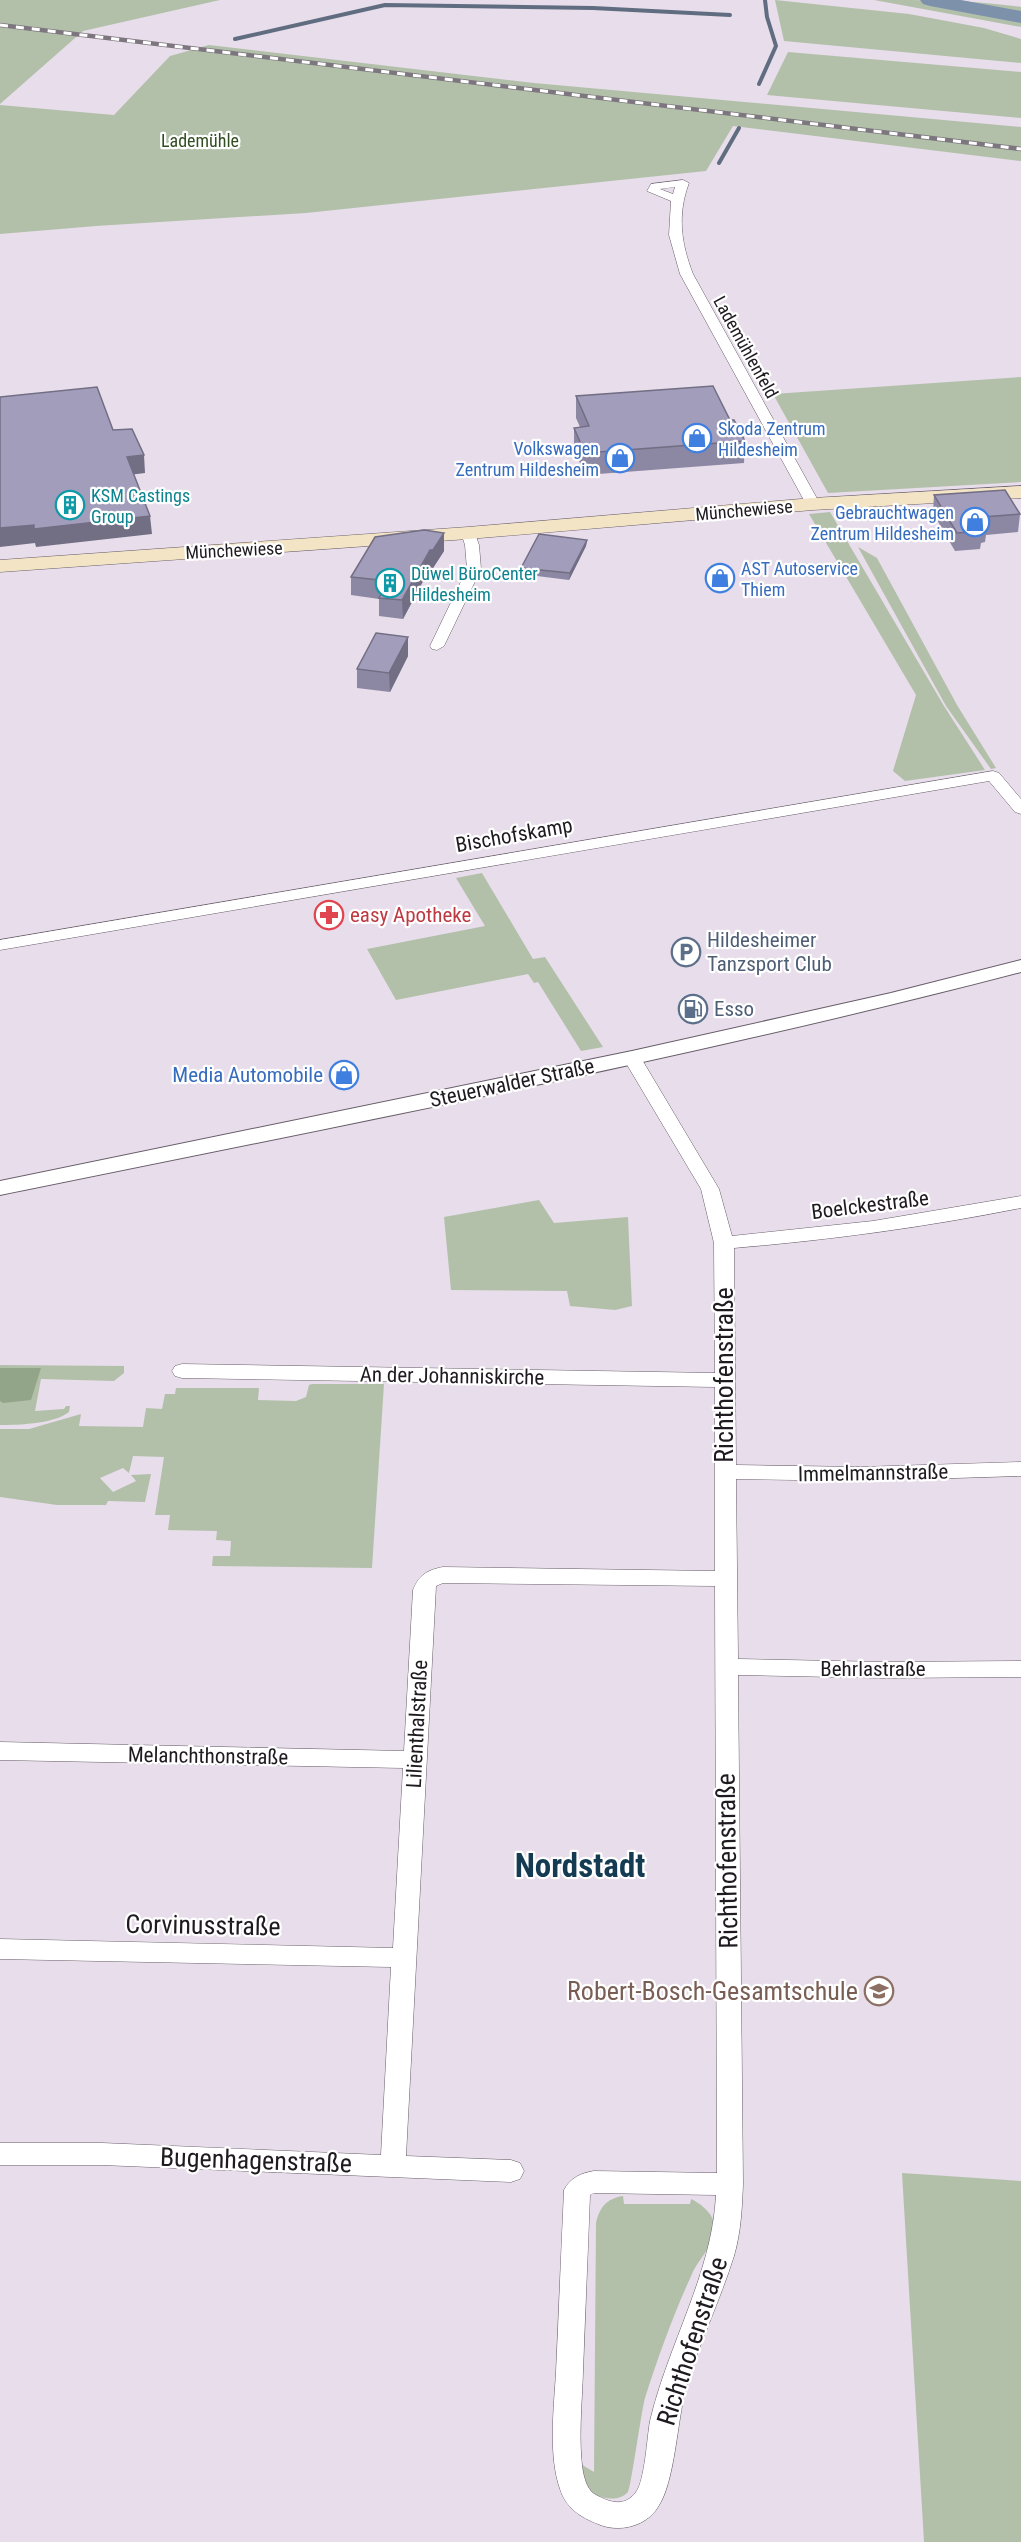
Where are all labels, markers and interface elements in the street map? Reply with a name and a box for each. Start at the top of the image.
park label: Lademühle [161,130,239,151]
street label: Lademühlenfeld [709,292,783,402]
place label: Skoda Zentrum Hildesheim [718,418,826,460]
shop icon: Skoda Zentrum Hildesheim [681,422,713,454]
place label: Volkswagen Zentrum Hildesheim [456,438,599,480]
shop icon: Volkswagen Zentrum Hildesheim [604,442,636,474]
place label: KSM Castings Group [91,485,190,527]
building icon: KSM Castings Group [54,489,86,521]
street label: Münchewiese [695,495,793,525]
place label: Gebrauchtwagen Zentrum Hildesheim [811,502,954,544]
shop icon: Gebrauchtwagen Zentrum Hildesheim [959,506,991,538]
street label: Münchewiese [185,537,283,563]
place label: AST Autoservice Thiem [741,558,858,600]
shop icon: AST Autoservice Thiem [704,562,736,594]
place label: Düwel BüroCenter Hildesheim [411,563,538,605]
building icon: Düwel BüroCenter Hildesheim [374,567,406,599]
street label: Bischofskamp [454,813,574,857]
pharmacy icon: easy Apotheke [313,899,345,931]
place label: easy Apotheke [350,903,472,927]
place label: Hildesheimer Tanzsport Club [707,928,832,976]
parking icon: Hildesheimer Tanzsport Club [670,936,702,968]
fuel station icon: Esso [677,993,709,1025]
place label: Esso [714,997,754,1021]
street label: Steuerwalder Straße [428,1054,597,1112]
shop icon: Media Automobile [328,1059,360,1091]
place label: Media Automobile [172,1063,323,1087]
street label: Boelckestraße [810,1186,930,1224]
street label: Richthofenstraße [709,1287,739,1463]
street label: An der Johanniskirche [360,1362,545,1390]
street label: Immelmannstraße [798,1460,949,1486]
street label: Behrlastraße [820,1657,926,1681]
street label: Lilienthalstraße [402,1659,432,1789]
street label: Melanchthonstraße [128,1743,289,1769]
street label: Richthofenstraße [710,1773,744,1949]
district label: Nordstadt [515,1846,645,1885]
street label: Corvinusstraße [125,1909,281,1941]
school or university icon: Robert-Bosch-Gesamtschule [863,1975,895,2007]
place label: Robert-Bosch-Gesamtschule [567,1976,858,2006]
street label: Bugenhagenstraße [159,2142,353,2178]
street label: Richthofenstraße [651,2253,733,2429]

